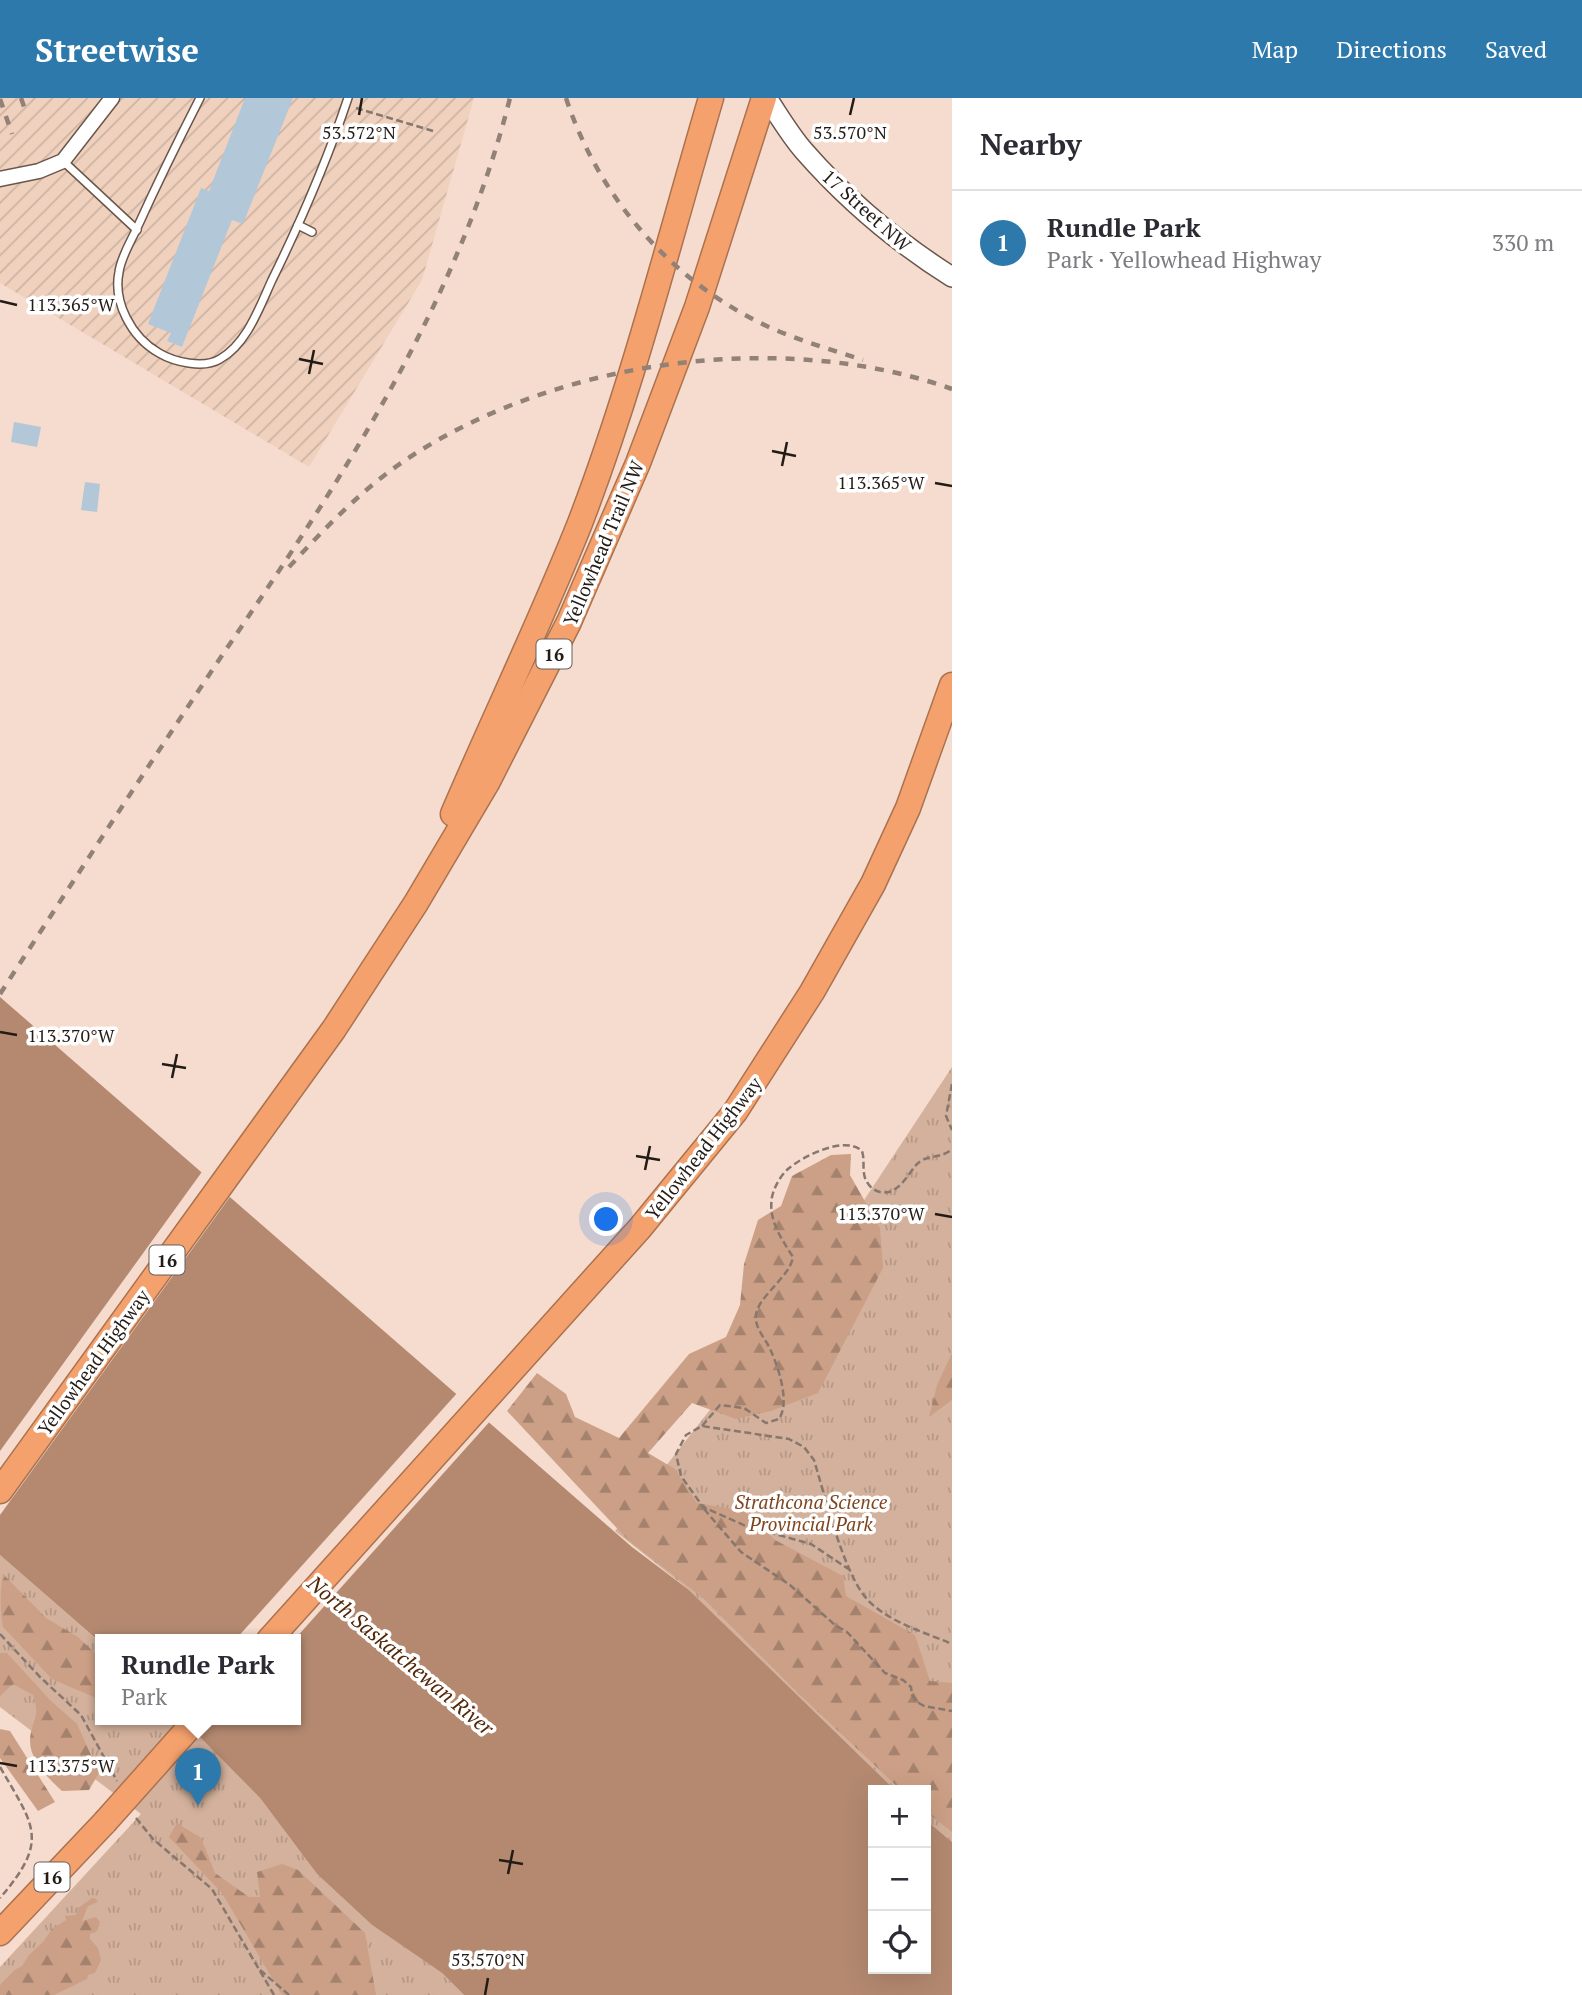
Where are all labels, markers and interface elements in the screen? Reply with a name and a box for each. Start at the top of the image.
text: Streetwise [35,28,199,71]
text: Map [1252,33,1298,65]
text: Directions [1336,33,1447,65]
text: Saved [1485,33,1547,65]
text: 53.572°N [322,120,396,144]
text: 53.570°N [813,120,887,144]
text: Nearby [980,124,1082,164]
street label: 17 Street NW [817,163,917,257]
text: Rundle Park [1047,210,1201,244]
text: 1 [997,227,1010,258]
text: 330 m [1492,227,1554,258]
text: Park · Yellowhead Highway [1047,244,1321,275]
text: 113.365°W [27,292,115,316]
street label: Yellowhead Trail NW [557,456,649,629]
text: 113.365°W [837,470,925,494]
road number: 16 [536,640,572,668]
text: 113.370°W [27,1023,115,1047]
street label: Yellowhead Highway [639,1071,767,1225]
text: 113.370°W [837,1201,925,1225]
your location [589,1202,623,1236]
road number: 16 [150,1246,184,1274]
street label: Yellowhead Highway [32,1284,155,1440]
park label: Strathcona Science Provincial Park [735,1489,888,1536]
water label: North Saskatchewan River [301,1568,501,1742]
popup [95,1634,301,1725]
text: Rundle Park [121,1647,275,1681]
text: Park [121,1681,167,1712]
pin: 1 [175,1748,221,1806]
text: 113.375°W [27,1753,115,1777]
map controls [868,1785,931,1974]
button: + [868,1785,931,1848]
button: − [868,1848,931,1911]
road number: 16 [34,1862,70,1892]
button: locate [868,1911,931,1974]
text: 53.570°N [451,1947,525,1971]

